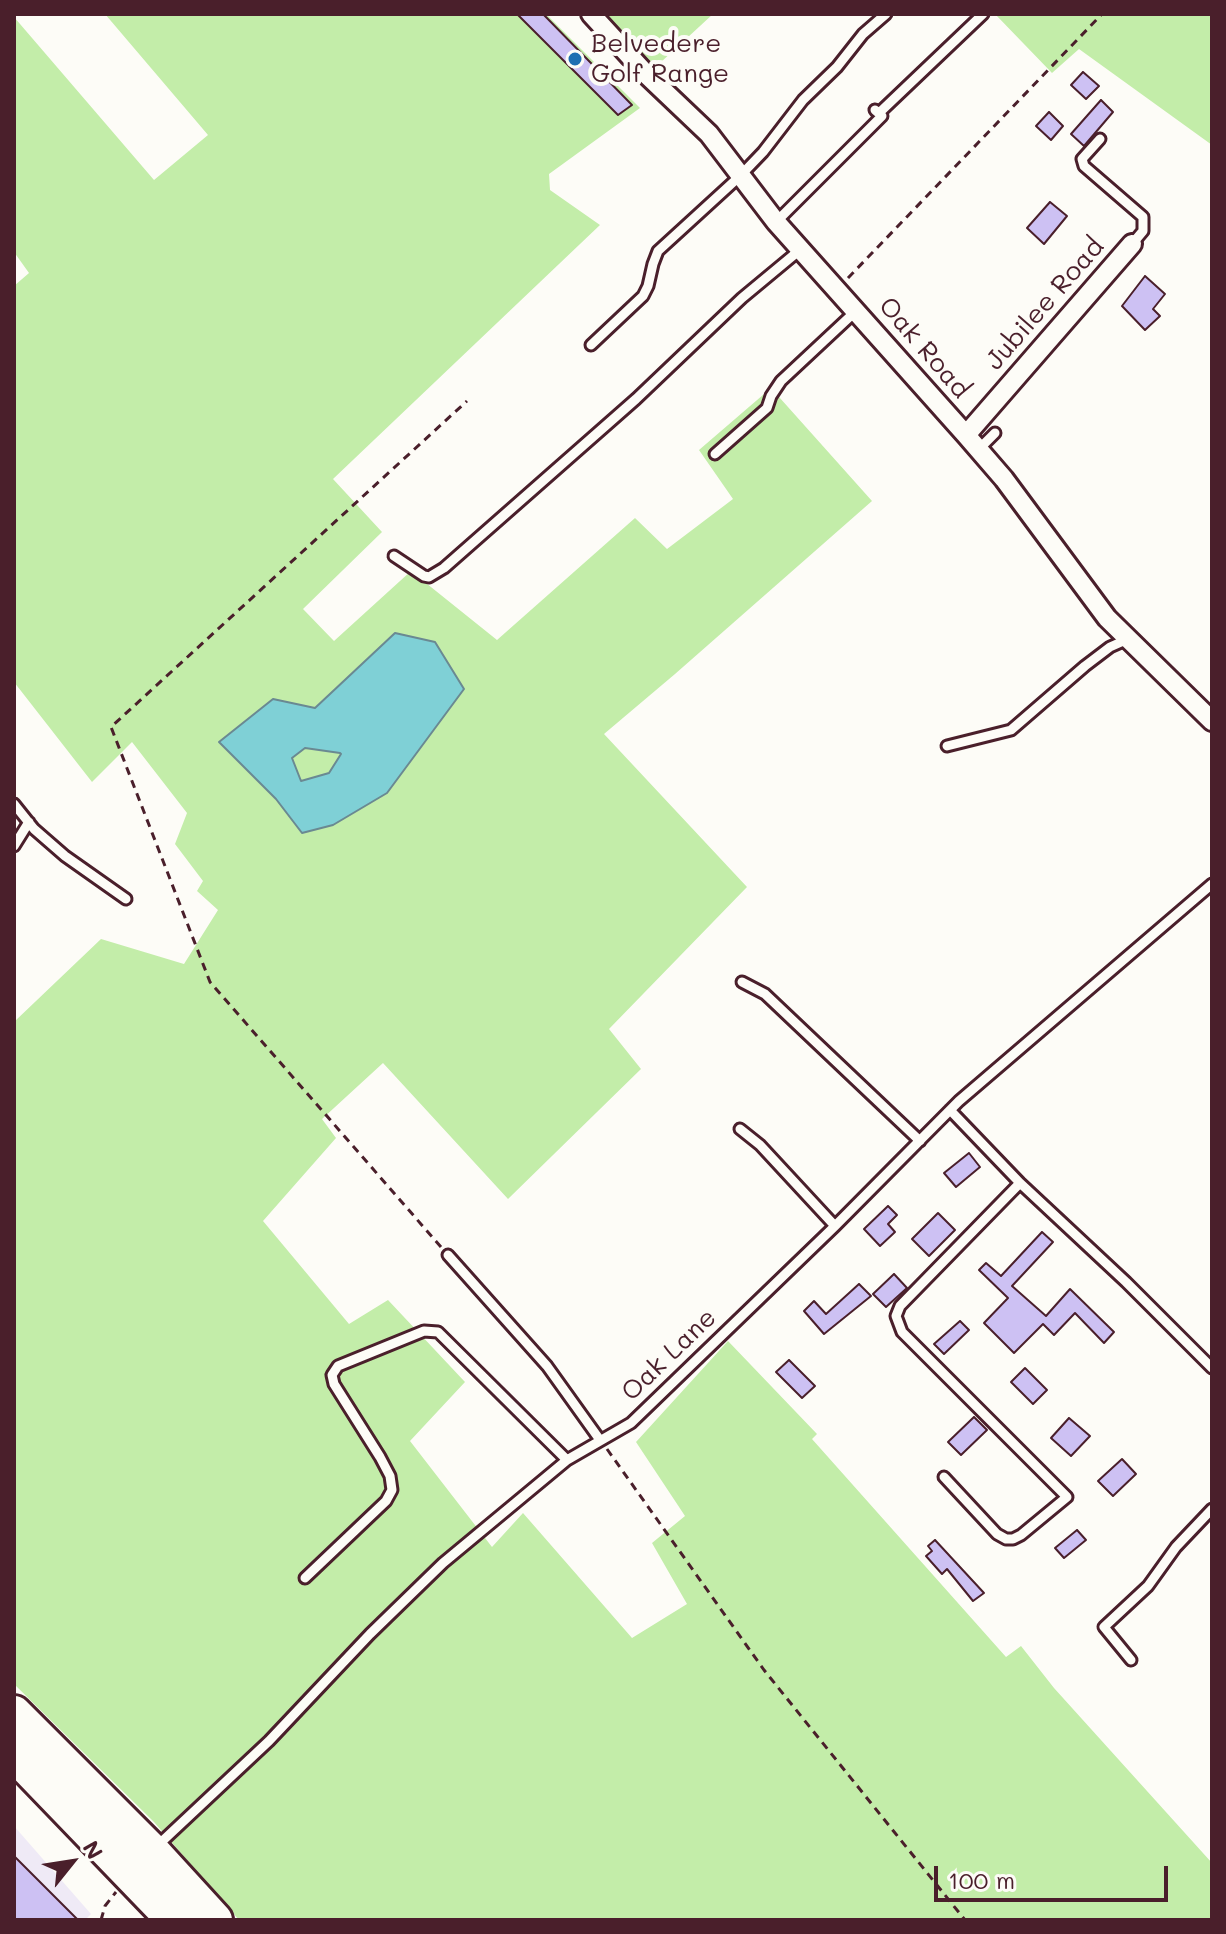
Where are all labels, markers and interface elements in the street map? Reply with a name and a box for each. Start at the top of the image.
place label: Belvedere Golf Range [591,28,729,90]
marker: Belvedere Golf Range [566,50,584,68]
street label: Jubilee Road [979,232,1111,376]
street label: Oak Road [872,291,976,405]
street label: Oak Lane [615,1302,723,1408]
north arrow [32,1822,112,1902]
text: N [76,1835,110,1864]
scale bar [938,1850,1172,1900]
text: 100 m [948,1864,1015,1895]

